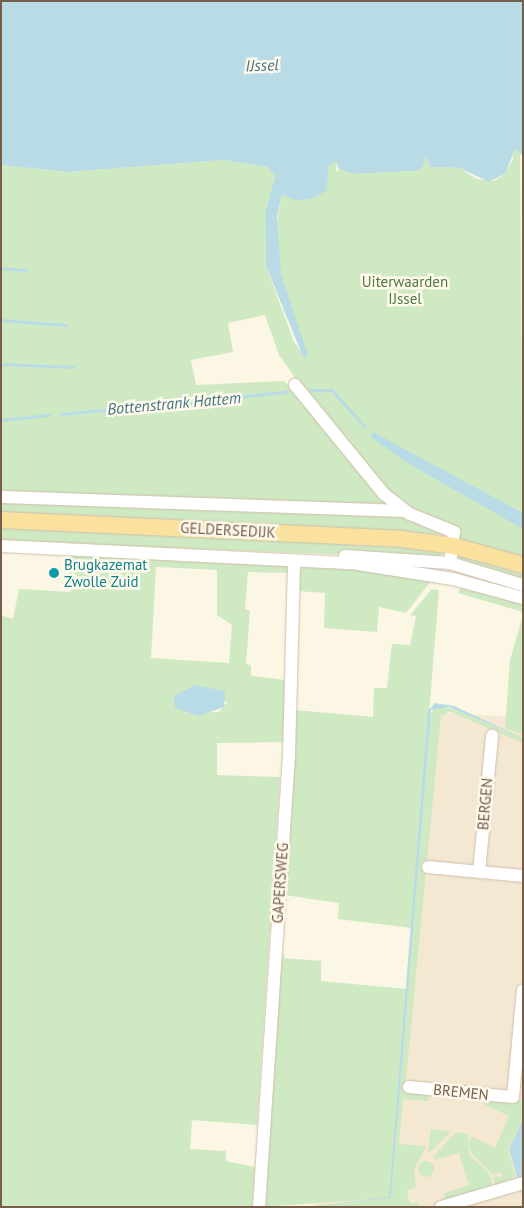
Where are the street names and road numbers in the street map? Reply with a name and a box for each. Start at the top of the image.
street label: GELDERSEDIJK [180,519,276,541]
street label: BERGEN [474,777,496,831]
street label: GAPERSWEG [268,842,292,924]
street label: BREMEN [432,1080,490,1104]

